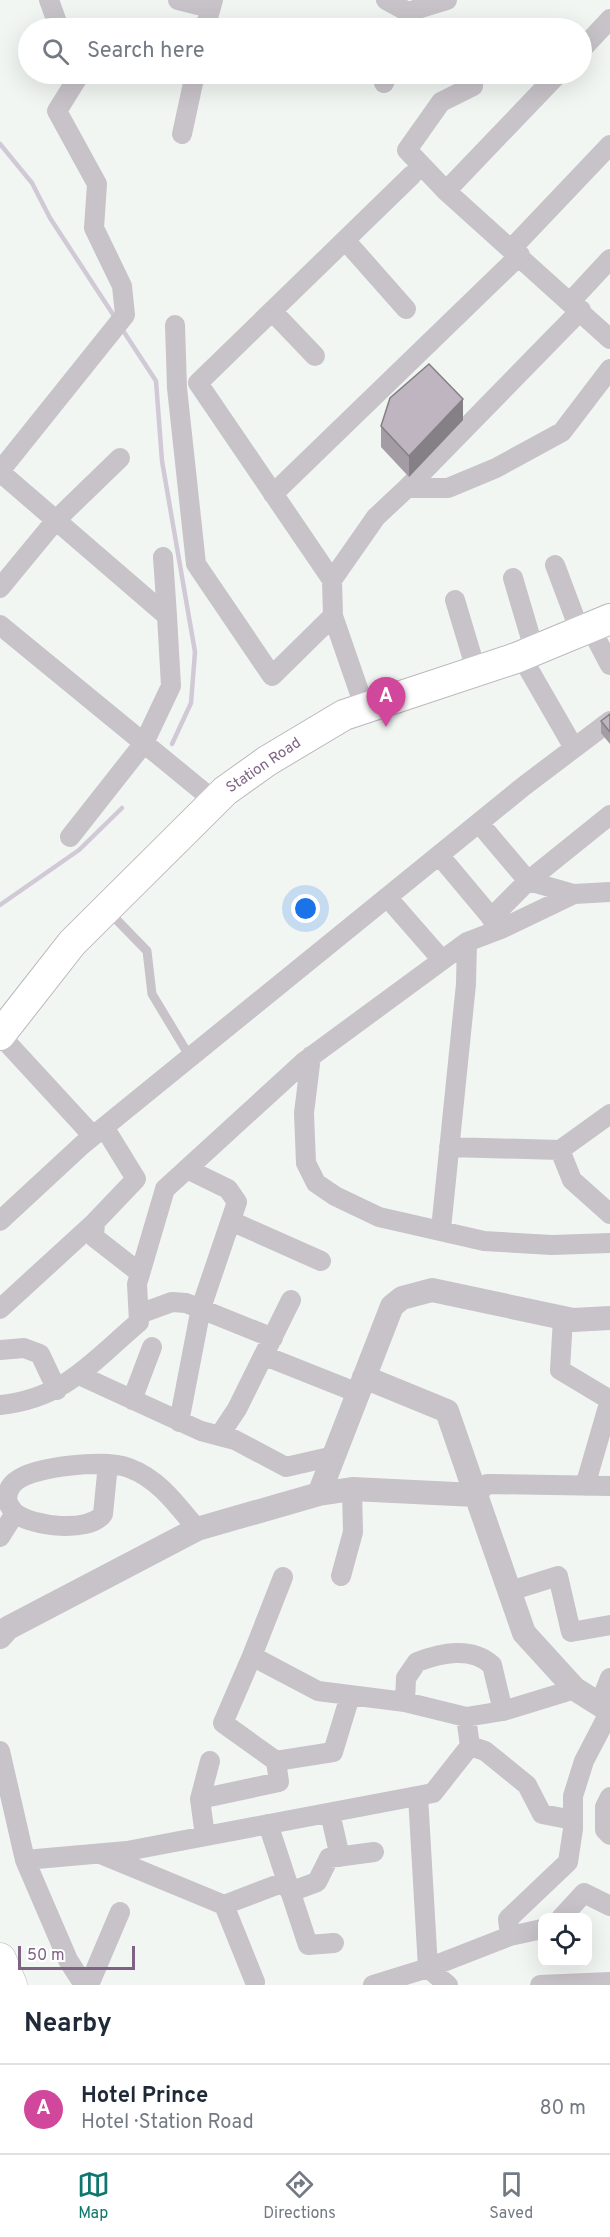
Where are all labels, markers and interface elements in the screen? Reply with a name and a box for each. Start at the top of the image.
search box [18,18,592,84]
icon: search [39,35,72,68]
text: Search here [87,38,205,65]
pin: A [366,678,406,727]
street label: Station Road [223,734,305,798]
your location [291,894,320,923]
map controls [538,1913,592,1967]
button: locate [538,1913,592,1967]
scale bar [18,1943,135,1970]
text: 50 m [27,1946,65,1966]
text: Nearby [24,2008,112,2041]
text: Hotel Prince [81,2083,208,2110]
text: A [36,2096,51,2122]
text: 80 m [540,2096,586,2122]
text: Hotel · Station Road [81,2110,254,2136]
tab: Map [77,2168,110,2224]
tab: Directions [263,2168,336,2224]
tab: Saved [489,2168,533,2224]

